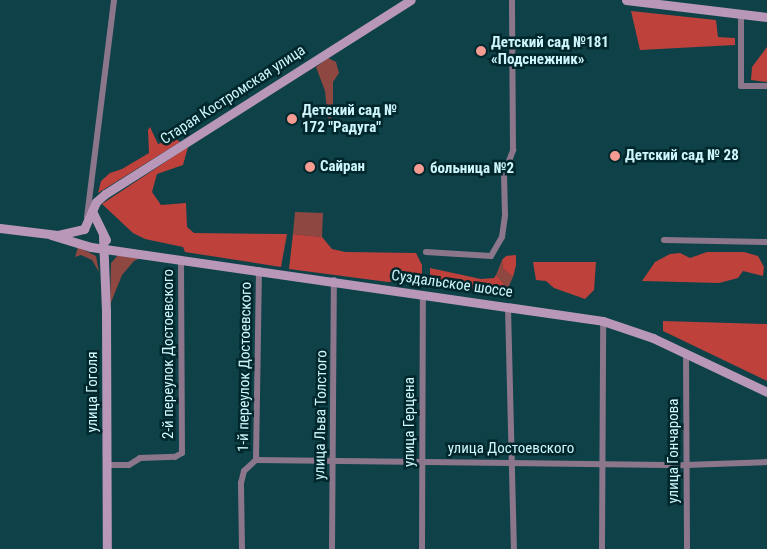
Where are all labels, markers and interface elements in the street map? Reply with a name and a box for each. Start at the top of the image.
place label: Детский сад №181 «Подснежник» [491,33,609,68]
street label: Старая Костромская улица [157,41,309,149]
marker: Детский сад №181 «Подснежник» [475,45,487,57]
place label: Детский сад № 172 "Радуга" [302,101,397,136]
marker: Детский сад № 172 "Радуга" [286,113,298,125]
place label: Детский сад № 28 [625,147,739,165]
marker: Детский сад № 28 [609,150,621,162]
place label: Сайран [320,158,365,176]
place label: больница №2 [430,160,514,178]
marker: Сайран [304,161,316,173]
marker: больница №2 [412,162,426,176]
street label: Суздальское шоссе [390,267,514,301]
street label: 2-й переулок Достоевского [160,269,178,439]
street label: 1-й переулок Достоевского [235,282,255,452]
street label: улица Льва Толстого [311,350,331,480]
street label: улица Гоголя [84,352,102,432]
street label: улица Герцена [401,377,419,467]
street label: улица Гончарова [665,399,683,503]
street label: улица Достоевского [448,440,574,458]

